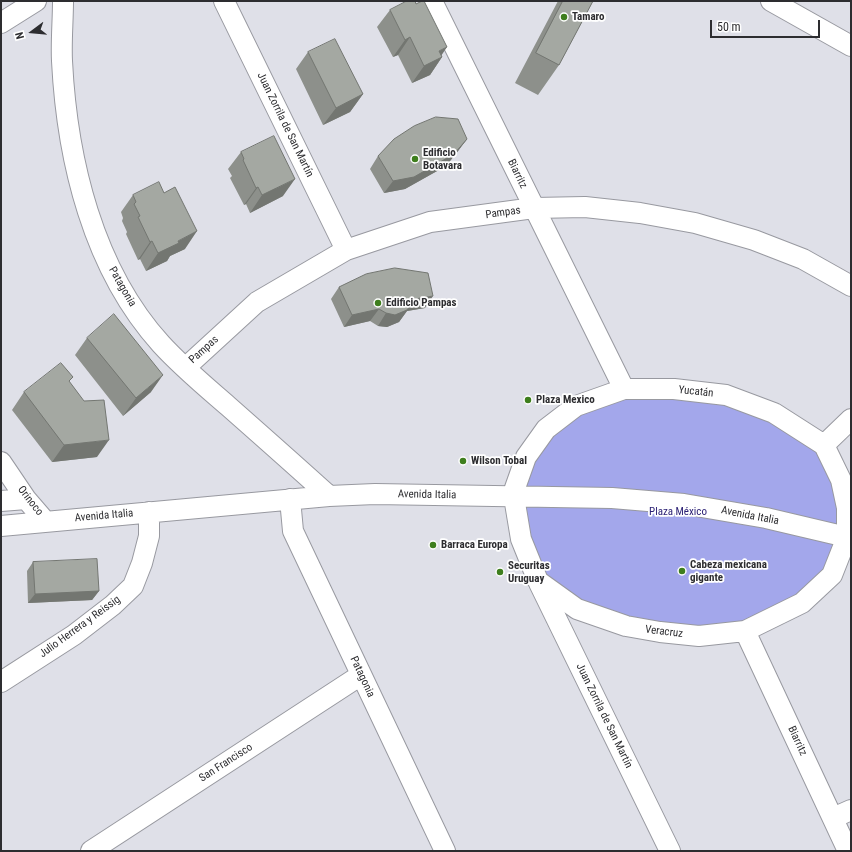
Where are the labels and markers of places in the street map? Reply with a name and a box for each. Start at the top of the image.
place label: Tamaro [572,10,605,24]
marker: Tamaro [559,12,569,22]
place label: Edificio Botavara [423,146,462,172]
marker: Edificio Botavara [410,154,420,164]
place label: Edificio Pampas [386,296,457,310]
marker: Edificio Pampas [373,298,383,308]
place label: Plaza Mexico [536,393,595,407]
marker: Plaza Mexico [523,395,533,405]
place label: Wilson Tobal [471,454,527,468]
marker: Wilson Tobal [458,456,468,466]
place label: Barraca Europa [441,538,508,552]
marker: Barraca Europa [428,540,438,550]
place label: Cabeza mexicana gigante [690,558,767,584]
place label: Securitas Uruguay [508,559,550,585]
marker: Cabeza mexicana gigante [677,566,687,576]
marker: Securitas Uruguay [495,567,505,577]

